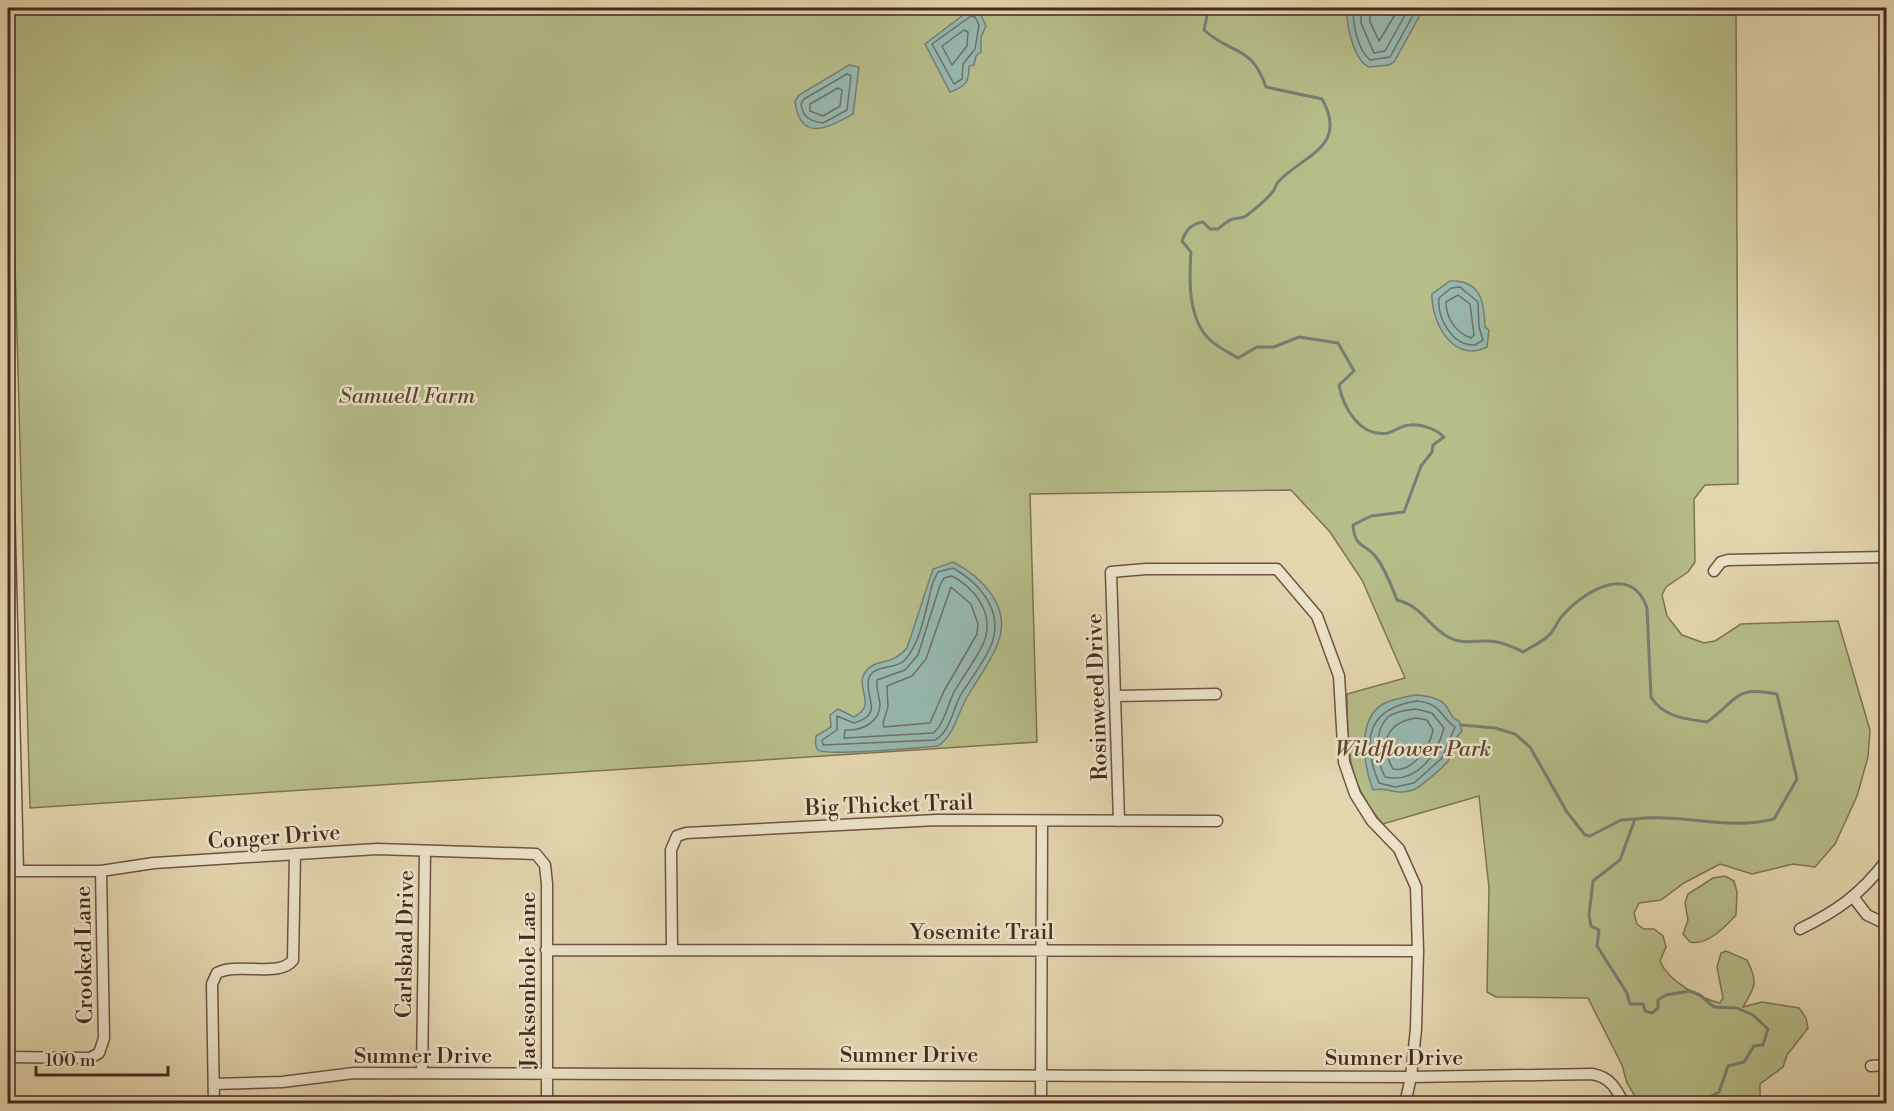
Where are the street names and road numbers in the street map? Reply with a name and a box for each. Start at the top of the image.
street label: Rosinweed Drive [1081,613,1114,781]
street label: Big Thicket Trail [803,789,974,822]
street label: Conger Drive [207,819,341,856]
street label: Carlsbad Drive [391,870,420,1018]
street label: Crooked Lane [70,886,99,1024]
street label: Jacksonhole Lane [515,892,542,1069]
street label: Yosemite Trail [909,919,1055,946]
street label: Sumner Drive [840,1042,978,1069]
street label: Sumner Drive [354,1043,492,1070]
street label: Sumner Drive [1325,1045,1463,1072]

